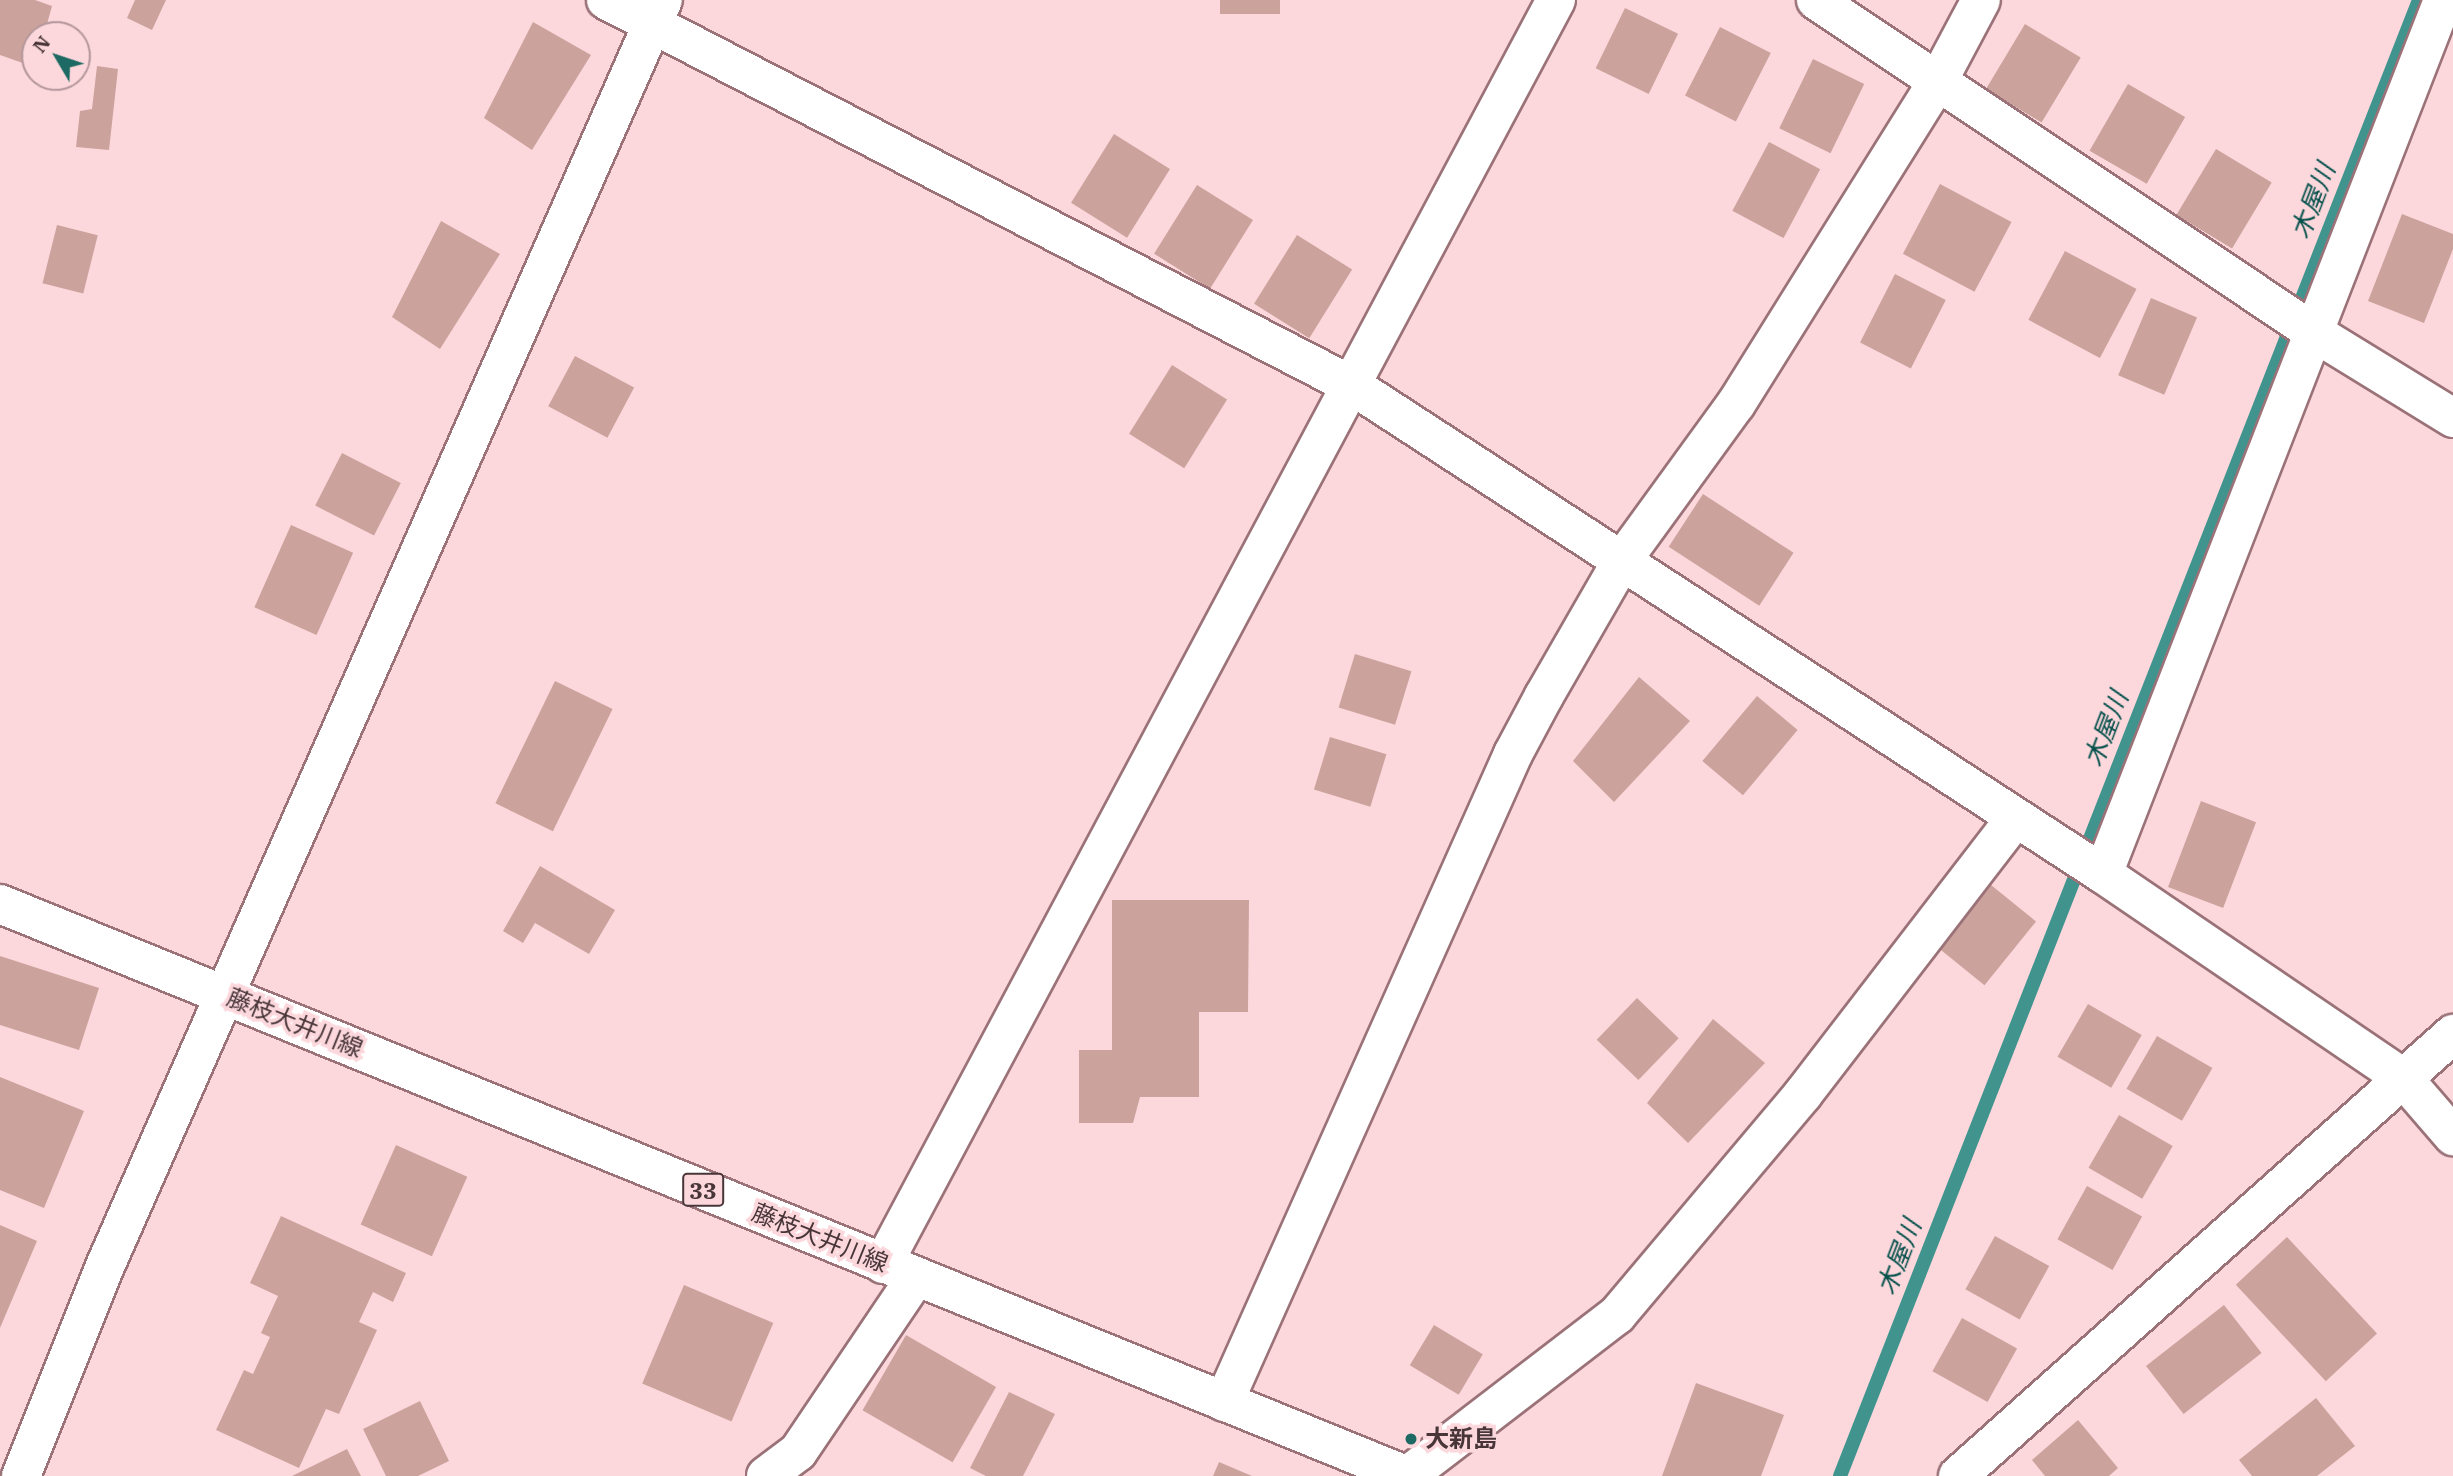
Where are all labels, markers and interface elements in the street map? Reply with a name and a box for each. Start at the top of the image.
north arrow [21,21,91,91]
text: N [27,31,55,57]
water label: 木屋川 [2284,159,2342,243]
water label: 木屋川 [2077,687,2135,771]
street label: 藤枝大井川線 [223,983,367,1063]
road number: 33 [682,1170,724,1210]
street label: 藤枝大井川線 [748,1198,892,1278]
water label: 木屋川 [1870,1215,1928,1299]
place label: 大新島 [1425,1425,1497,1453]
marker: 大新島 [1403,1431,1419,1447]

